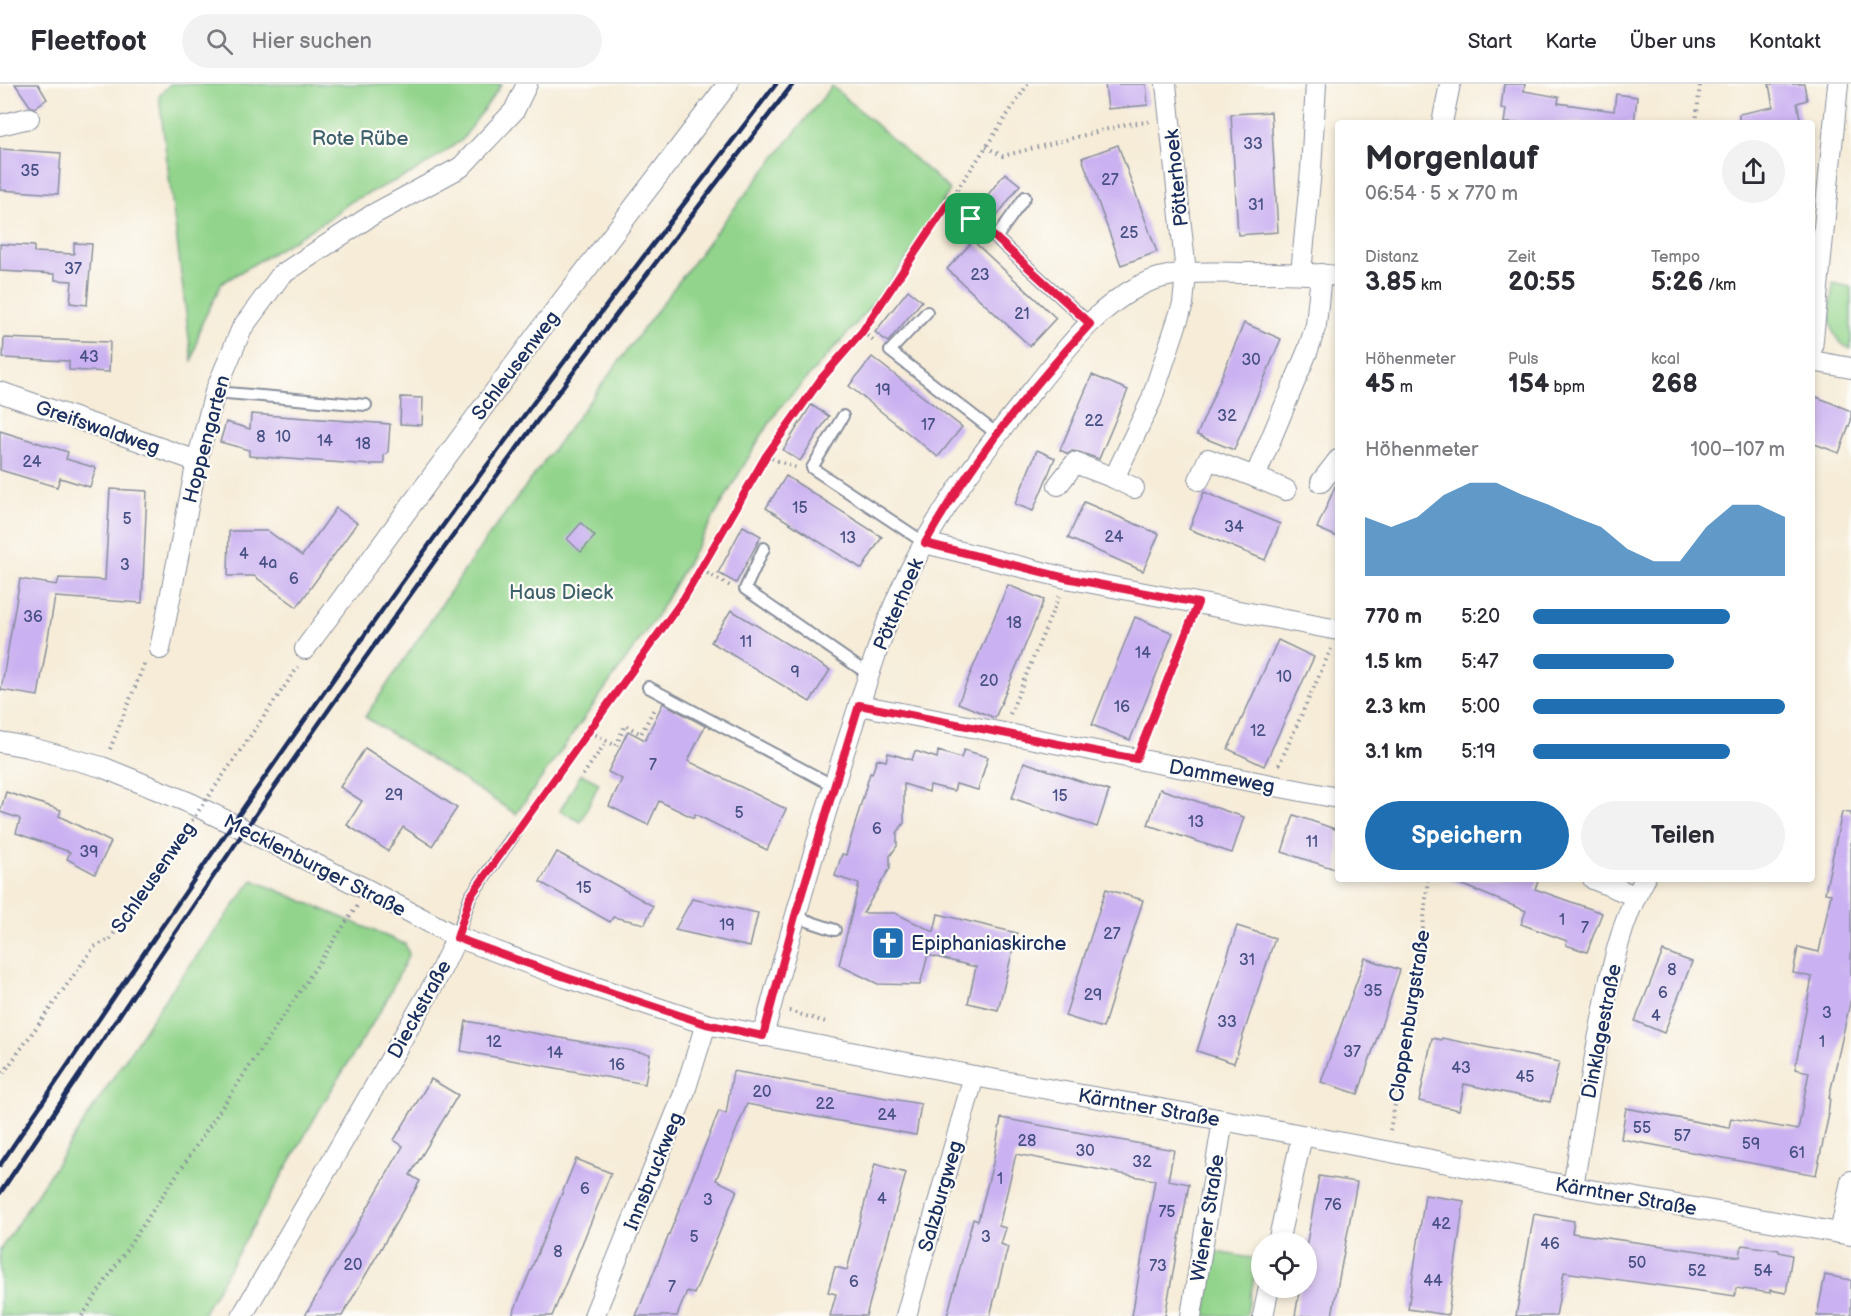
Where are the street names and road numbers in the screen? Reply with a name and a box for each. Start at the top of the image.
street label: Pötterhoek [1160,128,1194,228]
street label: Schleusenweg [467,306,565,425]
street label: Hoppengarten [178,373,236,506]
street label: Greifswaldweg [32,395,163,460]
street label: Pötterhoek [869,555,929,654]
street label: Dammeweg [1167,755,1277,799]
street label: Mecklenburger Straße [219,810,410,922]
street label: Schleusenweg [107,817,201,938]
street label: Cloppenburgstraße [1385,928,1435,1104]
street label: Dieckstraße [383,956,457,1063]
street label: Dinklagestraße [1577,962,1627,1101]
street label: Kärntner Straße [1076,1084,1222,1132]
street label: Innsbruckweg [619,1109,689,1234]
street label: Salzburgweg [914,1138,968,1255]
street label: Wiener Straße [1186,1153,1230,1284]
street label: Kärntner Straße [1553,1173,1699,1221]

